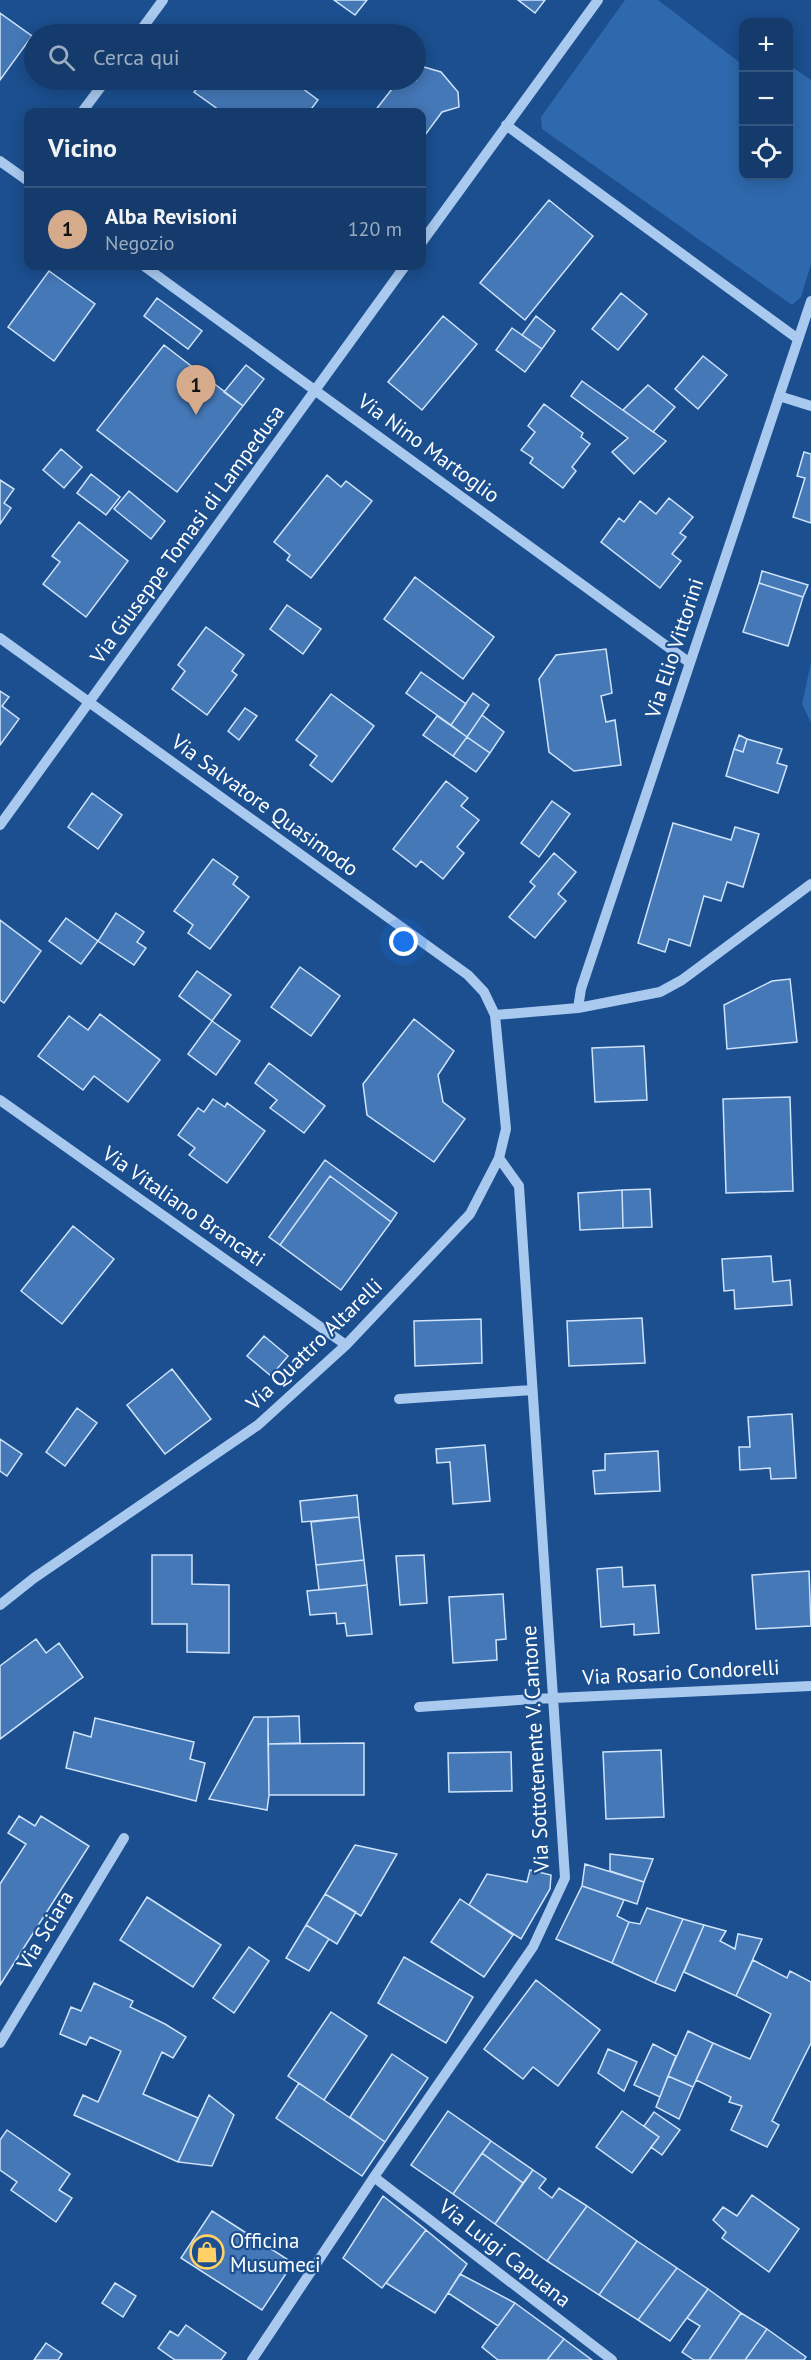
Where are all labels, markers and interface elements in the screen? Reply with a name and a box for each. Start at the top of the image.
map controls [739,18,793,180]
button: + [739,18,793,72]
search box [24,24,426,90]
icon: search [45,41,78,74]
text: Cerca qui [93,43,180,71]
button: − [739,72,793,126]
button: locate [739,126,793,180]
text: Vicino [48,131,117,164]
text: Alba Revisioni [105,202,237,230]
text: 1 [62,216,73,242]
text: 120 m [348,216,402,242]
text: Negozio [105,230,175,256]
pin: 1 [176,366,216,415]
street label: Via Nino Martoglio [352,387,505,509]
street label: Via Giuseppe Tomasi di Lampedusa [83,399,290,669]
street label: Via Elio Vittorini [638,575,709,722]
street label: Via Salvatore Quasimodo [165,727,364,882]
your location [389,927,418,956]
street label: Via Vitaliano Brancati [97,1139,271,1272]
street label: Via Quattro Altarelli [240,1272,388,1417]
street label: Via Sottotenente V. Cantone [515,1625,555,1874]
street label: Via Rosario Condorelli [581,1653,780,1691]
street label: Via Sciara [10,1885,79,1975]
street label: Via Luigi Capuana [433,2192,577,2313]
place label: Officina Musumeci [230,2227,321,2278]
shop icon: Officina Musumeci [189,2234,225,2270]

